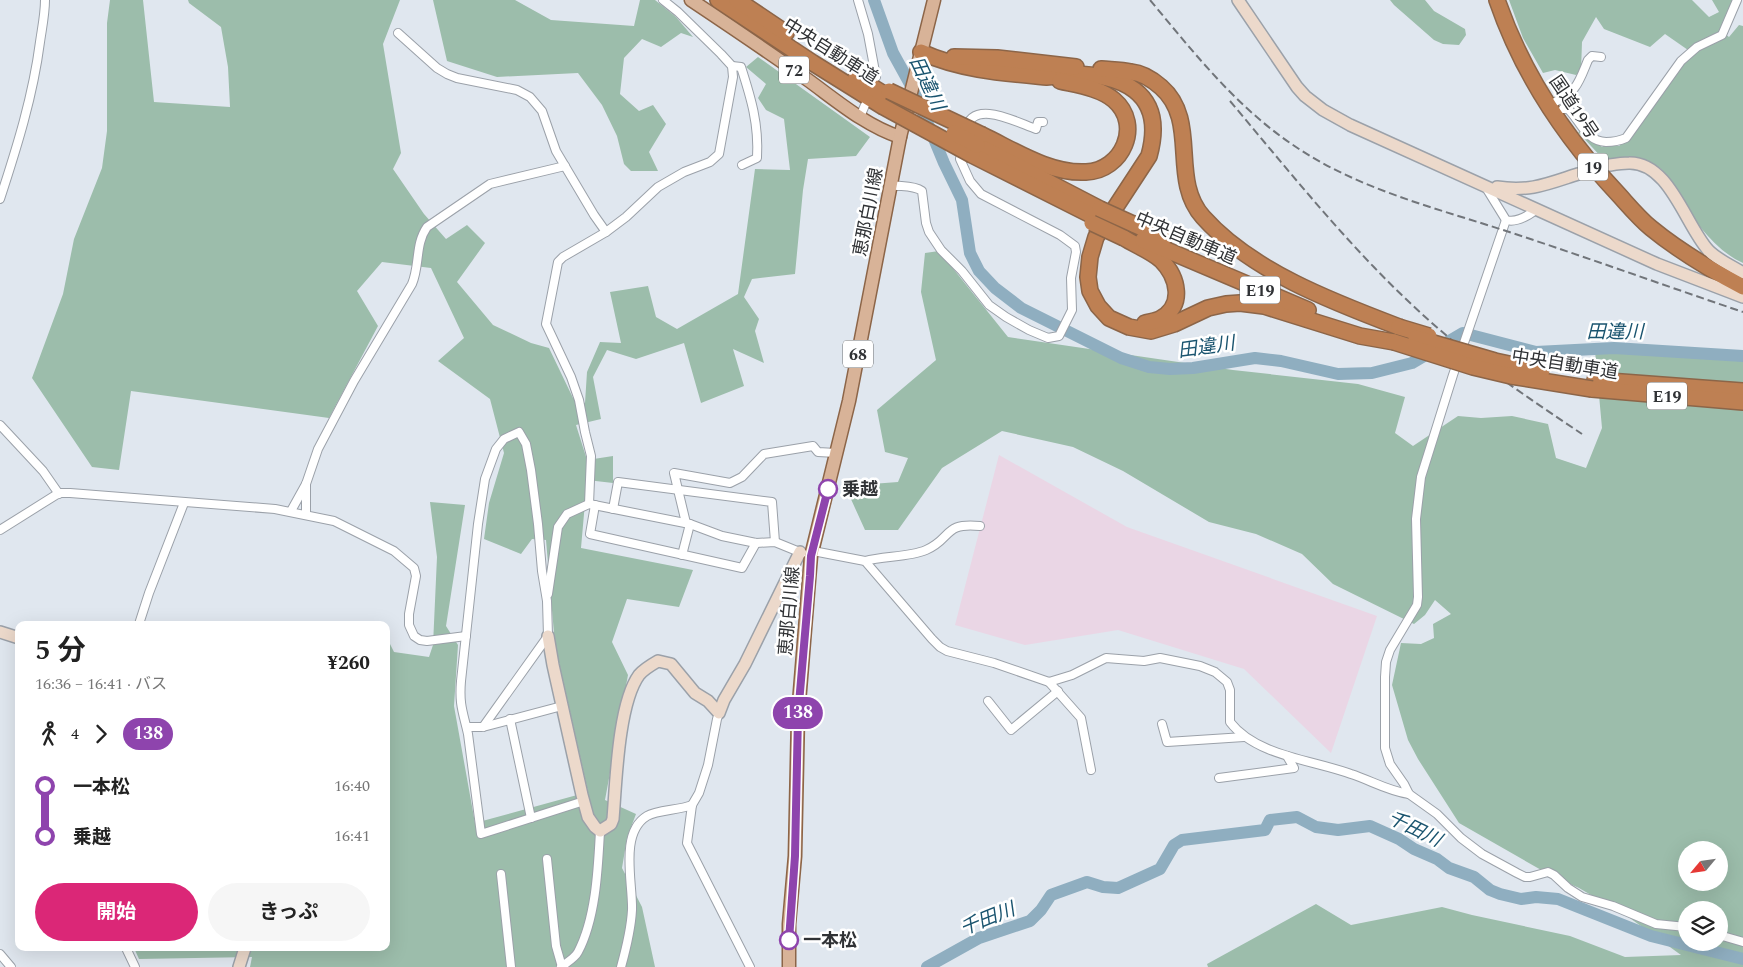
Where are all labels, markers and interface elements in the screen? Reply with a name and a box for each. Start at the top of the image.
street label: 中央自動車道 [778,11,884,91]
water label: 田違川 [901,52,953,117]
road number: 72 [779,56,809,84]
street label: 国道19号 [1542,70,1605,145]
road number: 19 [1578,154,1608,180]
street label: 恵那白川線 [847,165,890,259]
street label: 中央自動車道 [1131,205,1241,272]
road number: E19 [1240,276,1280,304]
water label: 田違川 [1586,318,1645,347]
water label: 田違川 [1176,329,1238,366]
road number: 68 [843,340,873,368]
street label: 中央自動車道 [1509,343,1620,386]
road number: E19 [1647,382,1687,410]
place label: 乗越 [842,476,878,503]
marker: 乗越 [818,479,838,499]
street label: 恵那白川線 [772,565,807,657]
text: 5 分 [35,629,86,672]
text: ¥260 [327,649,370,678]
text: 16:36 – 16:41 · バス [35,672,167,696]
line badge: 138 [769,697,827,729]
text: 138 [783,699,813,726]
icon: walk [35,720,63,748]
icon: forward [87,720,115,748]
text: 138 [133,720,163,747]
text: 4 [71,722,79,746]
text: 一本松 [73,773,130,802]
text: 16:40 [334,774,370,798]
water label: 千田川 [1382,804,1448,856]
text: 乗越 [73,823,111,852]
text: 16:41 [334,824,370,848]
north arrow [1678,841,1728,891]
map controls [1678,841,1728,951]
button: 開始 [35,883,198,941]
button: きっぷ [208,883,370,941]
water label: 千田川 [956,895,1021,944]
button: layers [1678,901,1728,951]
place label: 一本松 [803,927,857,954]
marker: 一本松 [779,930,799,950]

